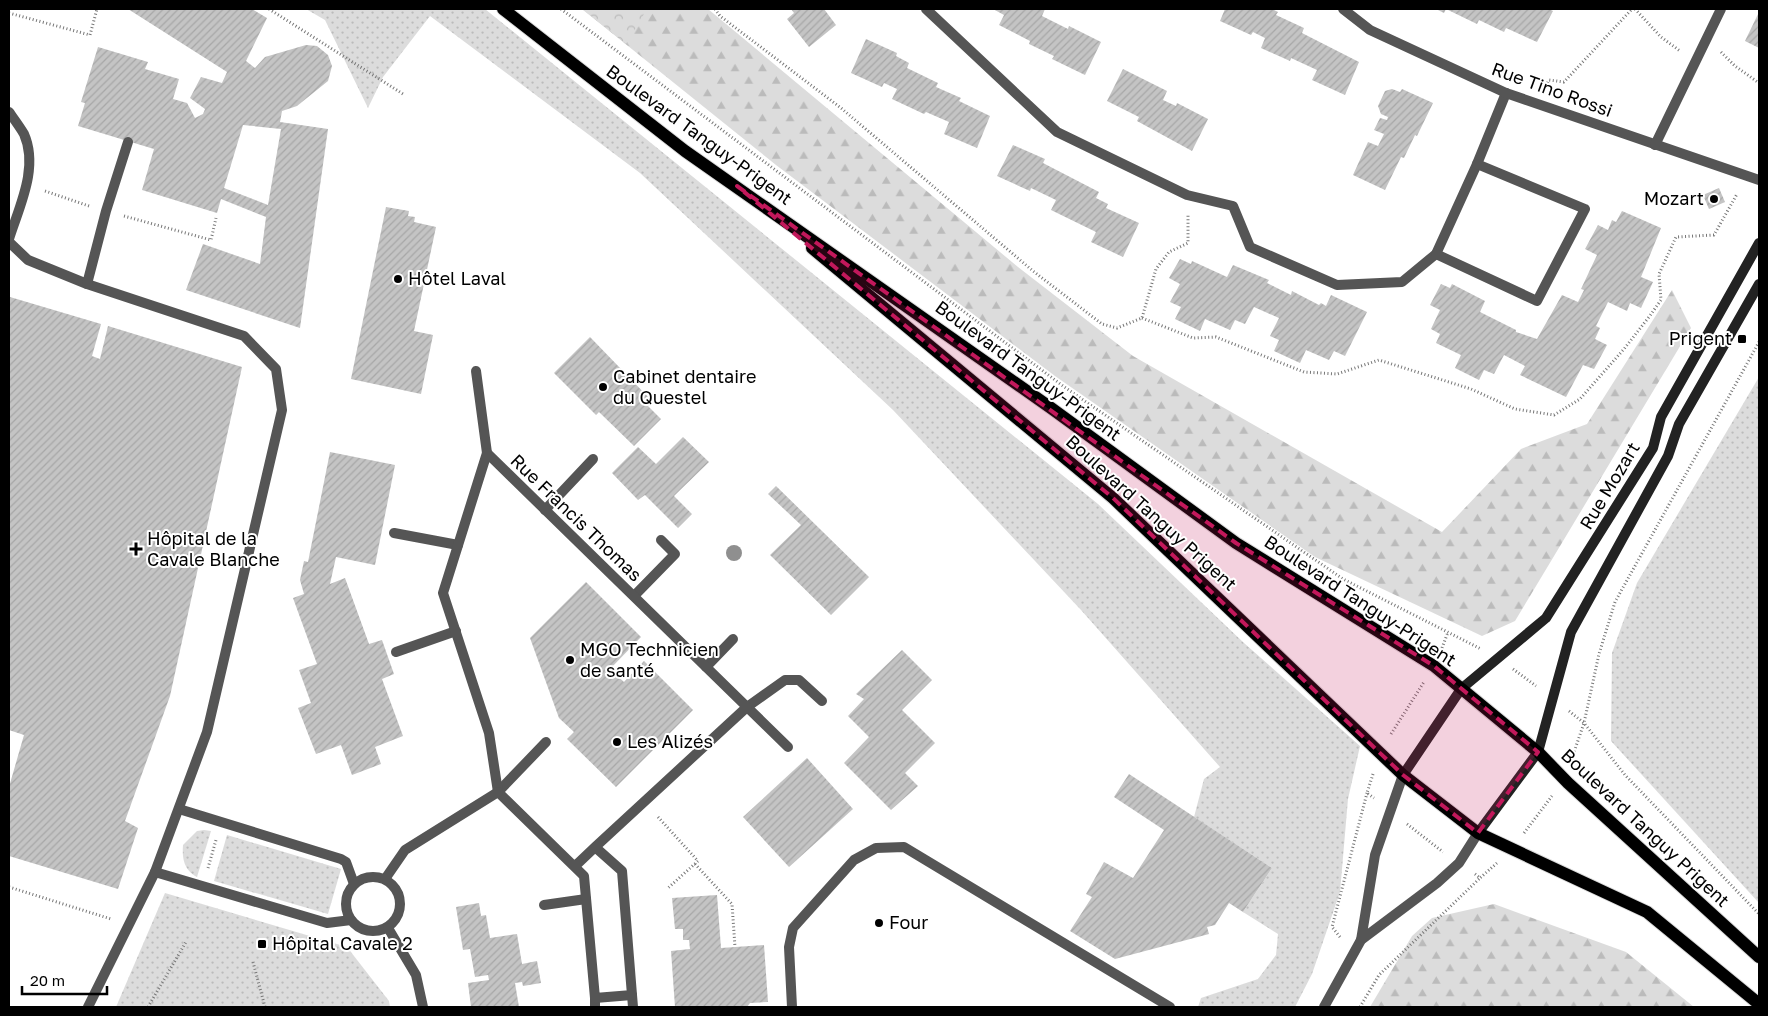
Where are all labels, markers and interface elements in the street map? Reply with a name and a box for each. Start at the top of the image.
street label: Rue Tino Rossi [1489,57,1616,121]
street label: Boulevard Tanguy-Prigent [602,59,797,209]
place label: Mozart [1644,187,1704,209]
marker: Mozart [1708,193,1720,205]
place label: Hôtel Laval [408,267,506,289]
marker: Hôtel Laval [392,273,404,285]
street label: Boulevard Tanguy-Prigent [931,295,1126,445]
place label: Prigent [1669,327,1732,349]
marker: Prigent [1736,333,1748,345]
place label: Cabinet dentaire du Questel [613,365,756,408]
marker: Cabinet dentaire du Questel [597,381,609,393]
street label: Boulevard Tanguy Prigent [1062,430,1242,595]
street label: Rue Mozart [1574,438,1644,533]
street label: Rue Francis Thomas [507,449,647,586]
place label: Hôpital de la Cavale Blanche [147,527,280,570]
street label: Boulevard Tanguy-Prigent [1261,530,1460,670]
marker: Hôpital de la Cavale Blanche [129,542,143,556]
place label: MGO Technicien de santé [580,638,719,681]
marker: MGO Technicien de santé [564,654,576,666]
place label: Les Alizés [627,730,713,752]
marker: Les Alizés [611,736,623,748]
street label: Boulevard Tanguy Prigent [1557,743,1734,911]
place label: Four [889,911,928,933]
marker: Four [873,917,885,929]
place label: Hôpital Cavale 2 [272,932,413,954]
marker: Hôpital Cavale 2 [256,938,268,950]
scale bar [22,964,108,996]
text: 20 m [30,971,65,989]

